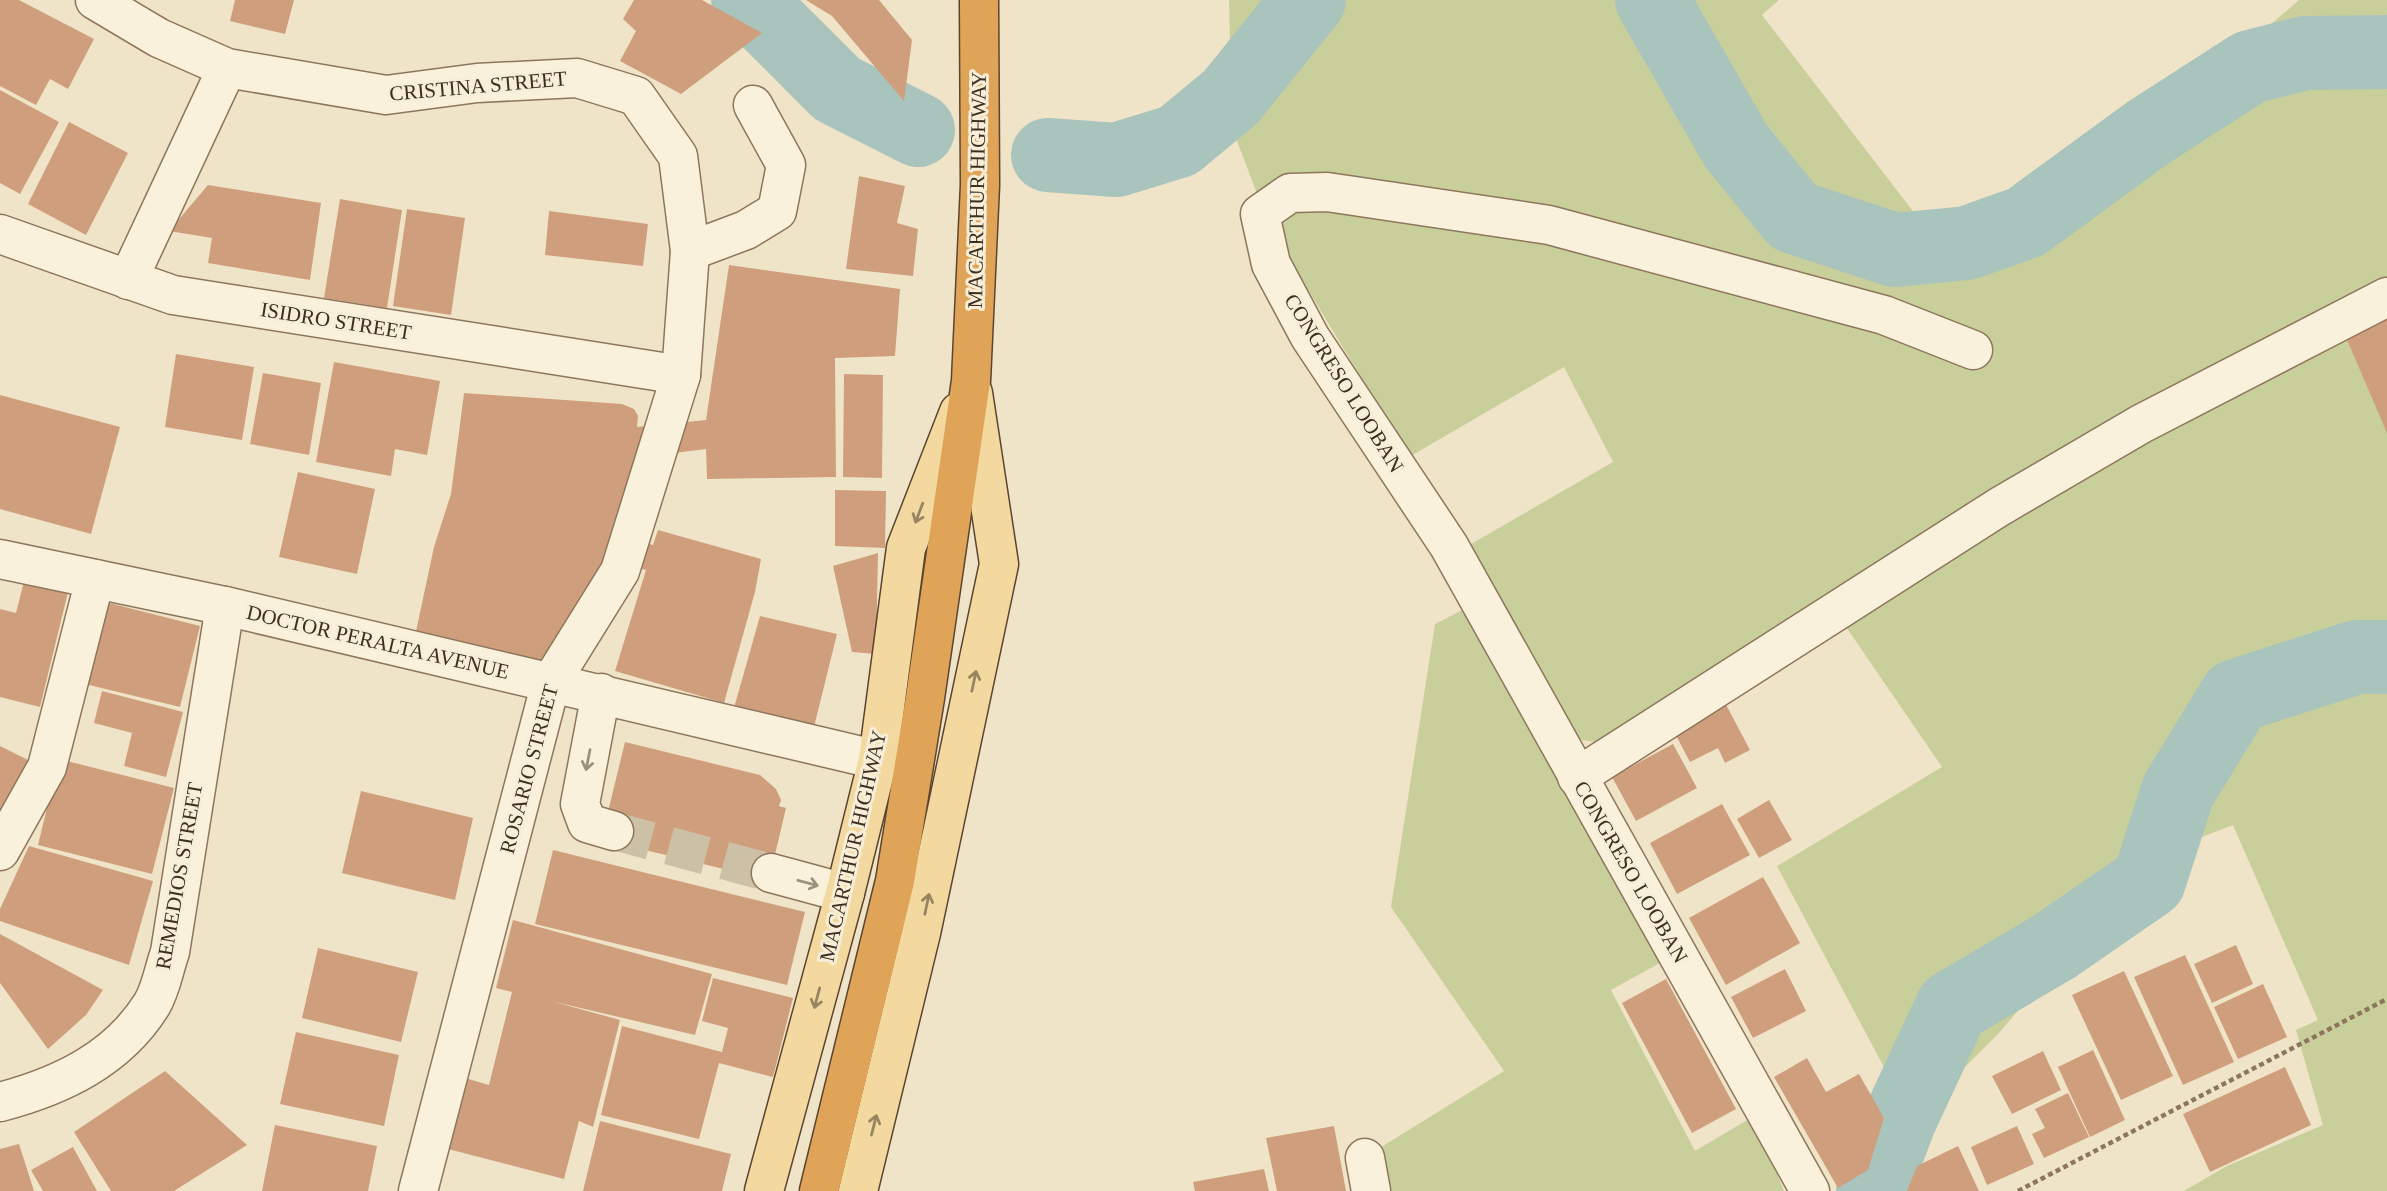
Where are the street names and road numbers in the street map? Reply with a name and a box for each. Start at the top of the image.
street label: CRISTINA STREET [388,66,568,106]
street label: MACARTHUR HIGHWAY [963,72,991,308]
street label: CONGRESO LOOBAN [1279,289,1409,477]
street label: ISIDRO STREET [259,297,413,345]
street label: DOCTOR PERALTA AVENUE [244,600,512,684]
street label: ROSARIO STREET [495,681,563,856]
street label: MACARTHUR HIGHWAY [815,728,891,964]
street label: CONGRESO LOOBAN [1569,777,1693,967]
street label: REMEDIOS STREET [151,780,207,971]

